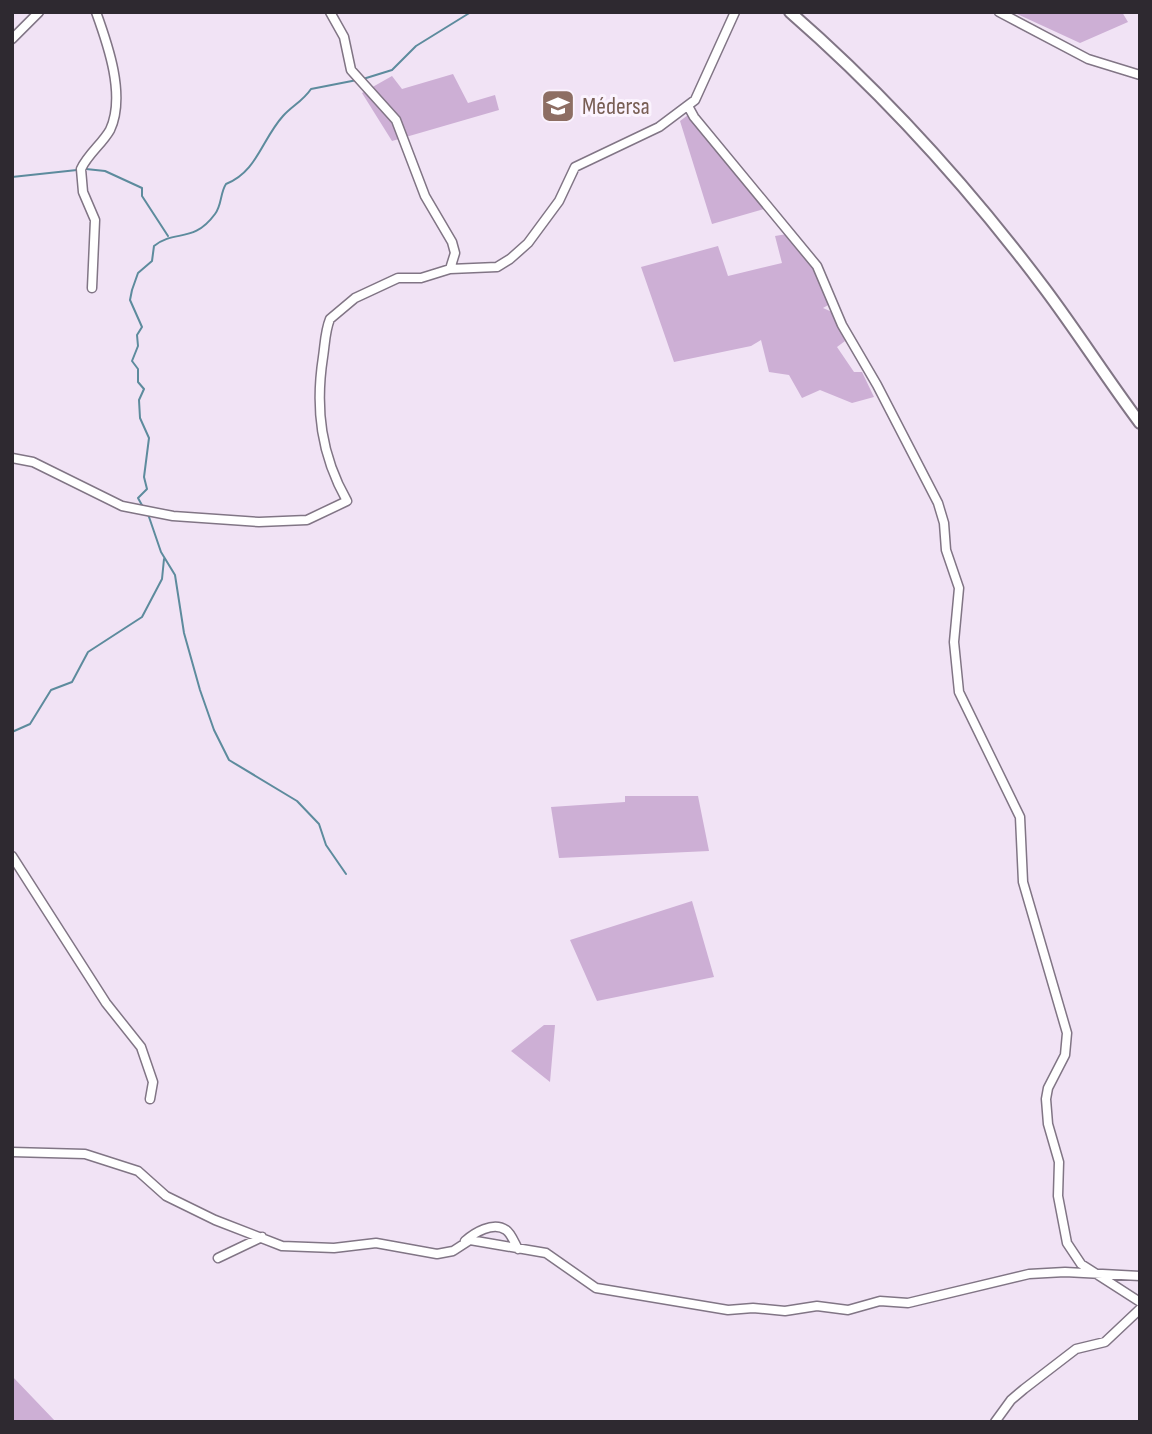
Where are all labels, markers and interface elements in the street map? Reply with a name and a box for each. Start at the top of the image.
school or university icon: Médersa [539,87,577,125]
place label: Médersa [582,92,650,121]

